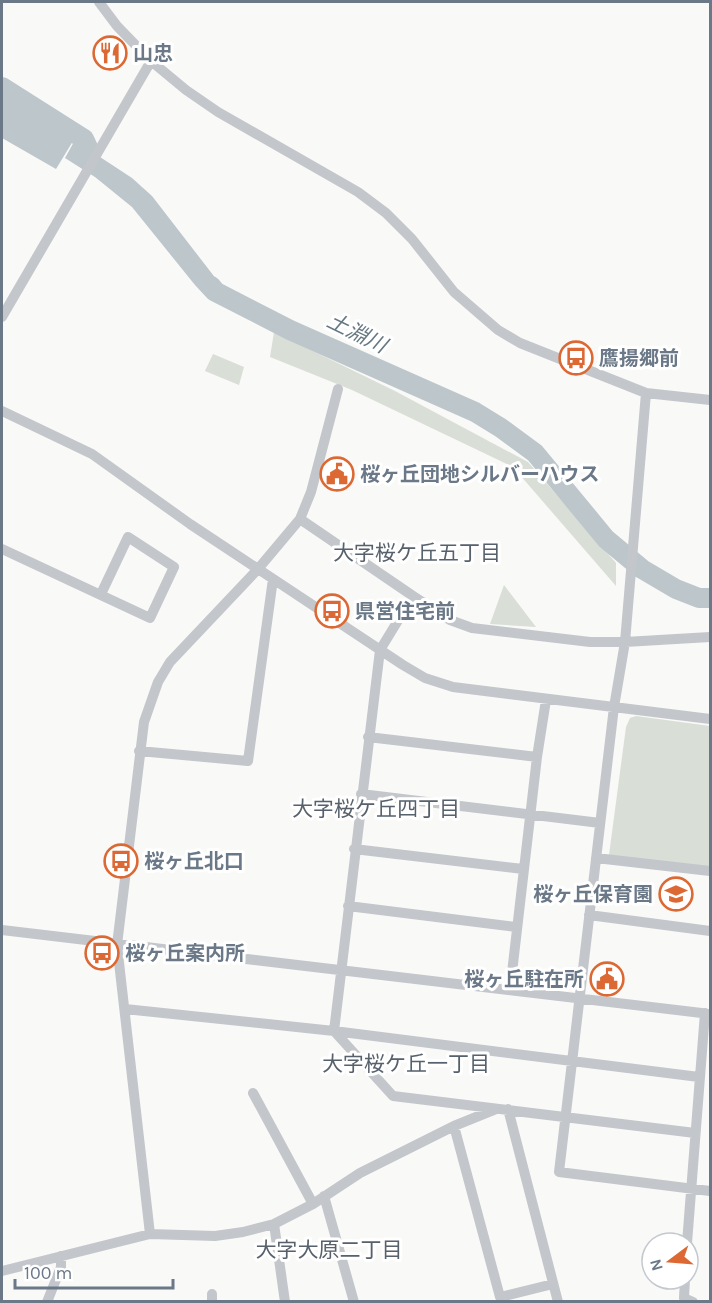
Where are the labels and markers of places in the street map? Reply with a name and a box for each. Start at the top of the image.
restaurant icon: 山忠 [92,35,128,71]
place label: 山忠 [133,42,173,65]
bus stop icon: 鷹揚郷前 [558,340,594,376]
place label: 鷹揚郷前 [599,347,679,370]
public building icon: 桜ヶ丘団地シルバーハウス [319,456,355,492]
place label: 桜ヶ丘団地シルバーハウス [360,463,600,486]
bus stop icon: 県営住宅前 [314,593,350,629]
place label: 県営住宅前 [355,600,455,623]
bus stop icon: 桜ヶ丘北口 [103,843,139,879]
place label: 桜ヶ丘北口 [144,850,244,873]
school or university icon: 桜ヶ丘保育園 [658,876,694,912]
place label: 桜ヶ丘保育園 [533,883,653,906]
bus stop icon: 桜ヶ丘案内所 [84,935,120,971]
place label: 桜ヶ丘案内所 [125,942,245,965]
public building icon: 桜ヶ丘駐在所 [589,961,625,997]
place label: 桜ヶ丘駐在所 [464,968,584,991]

